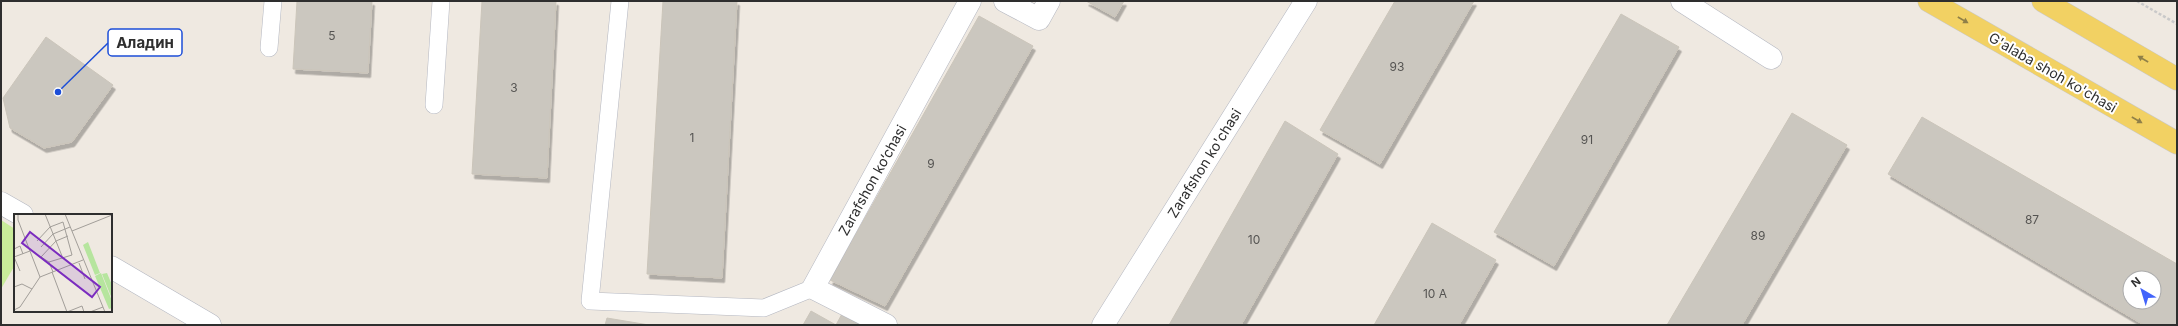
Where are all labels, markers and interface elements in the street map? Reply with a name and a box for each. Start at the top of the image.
one-way arrow [1957,17,1969,24]
house number: 5 [328,28,336,43]
street label: G'alaba shoh ko'chasi [1986,28,2120,116]
callout: Аладин [108,29,182,56]
text: Аладин [116,33,174,52]
one-way arrow [2137,56,2149,63]
house number: 93 [1390,59,1404,74]
house number: 3 [510,80,518,95]
street label: Zarafshon ko'chasi [1164,105,1244,221]
one-way arrow [2131,116,2143,123]
street label: Zarafshon ko‘chasi [835,122,909,238]
house number: 1 [690,130,694,145]
house number: 91 [1581,132,1593,147]
house number: 9 [927,156,935,171]
house number: 87 [2025,212,2039,227]
inset map [14,214,112,312]
house number: 89 [1751,228,1765,243]
house number: 10 [1248,232,1260,247]
north arrow [2122,270,2162,310]
text: N [2128,274,2143,290]
house number: 10 А [1423,286,1447,301]

